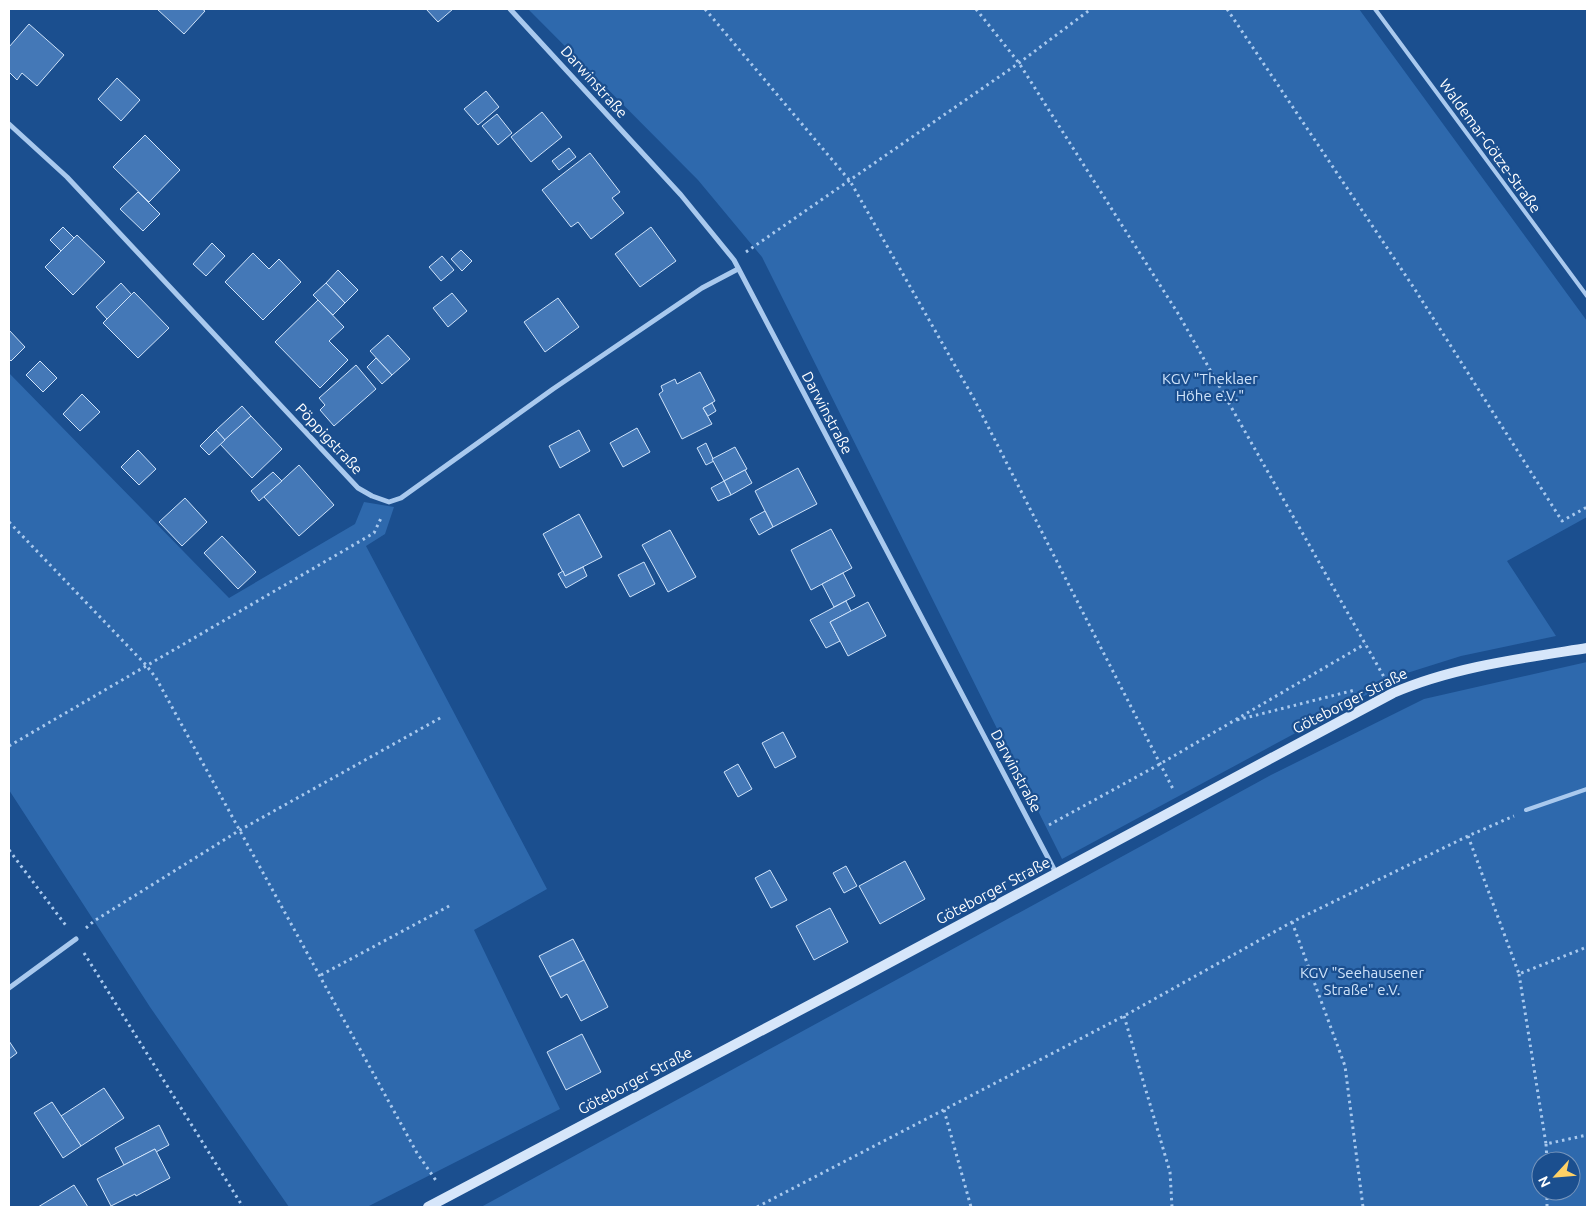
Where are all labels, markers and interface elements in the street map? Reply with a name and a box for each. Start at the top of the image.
street label: Darwinstraße [558,42,631,121]
street label: Waldemar-Götze-Straße [1436,76,1545,216]
street label: Darwinstraße [799,368,856,457]
park label: KGV "Theklaer Höhe e.V." [1162,370,1258,404]
street label: Pöppigstraße [292,400,366,478]
street label: Göteborger Straße [1290,664,1410,737]
street label: Darwinstraße [988,726,1045,815]
street label: Göteborger Straße [933,853,1053,928]
park label: KGV "Seehausener Straße" e.V. [1300,964,1424,998]
street label: Göteborger Straße [575,1043,695,1118]
north arrow [1531,1151,1581,1201]
text: N [1535,1173,1554,1190]

